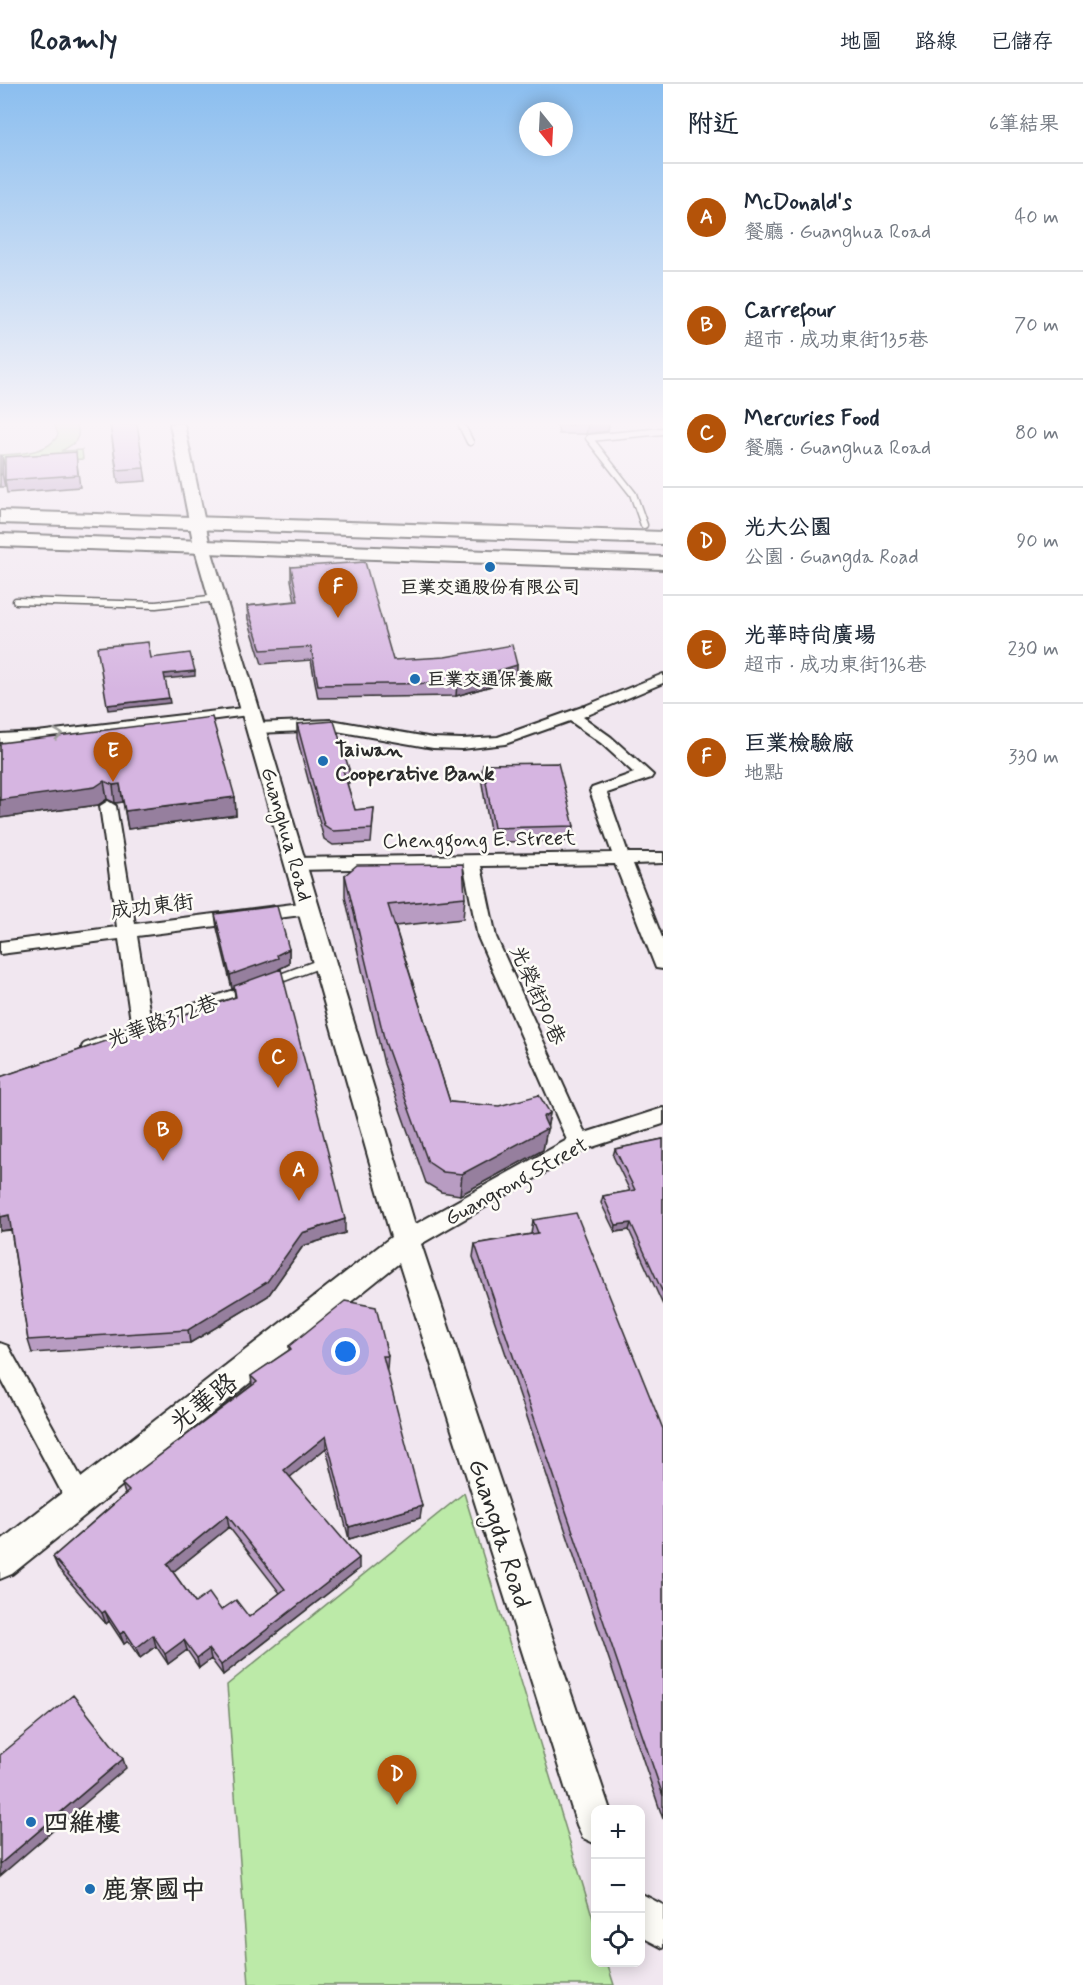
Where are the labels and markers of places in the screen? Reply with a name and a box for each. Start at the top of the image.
marker: 巨業交通股份有限公司 [483,560,497,574]
pin: F [318,568,358,618]
place label: 巨業交通股份有限公司 [400,576,580,600]
place label: 巨業交通保養廠 [427,668,553,692]
marker: 巨業交通保養廠 [408,672,422,686]
pin: E [94,732,132,782]
place label: Taiwan Cooperative Bank [335,736,495,788]
marker: Taiwan Cooperative Bank [316,754,330,768]
pin: C [258,1038,298,1088]
pin: B [144,1112,182,1161]
pin: A [280,1152,318,1201]
pin: D [378,1756,416,1805]
place label: 四維樓 [43,1807,121,1841]
marker: 四維樓 [24,1815,38,1829]
place label: 鹿寮國中 [102,1874,206,1908]
marker: 鹿寮國中 [83,1882,97,1896]

